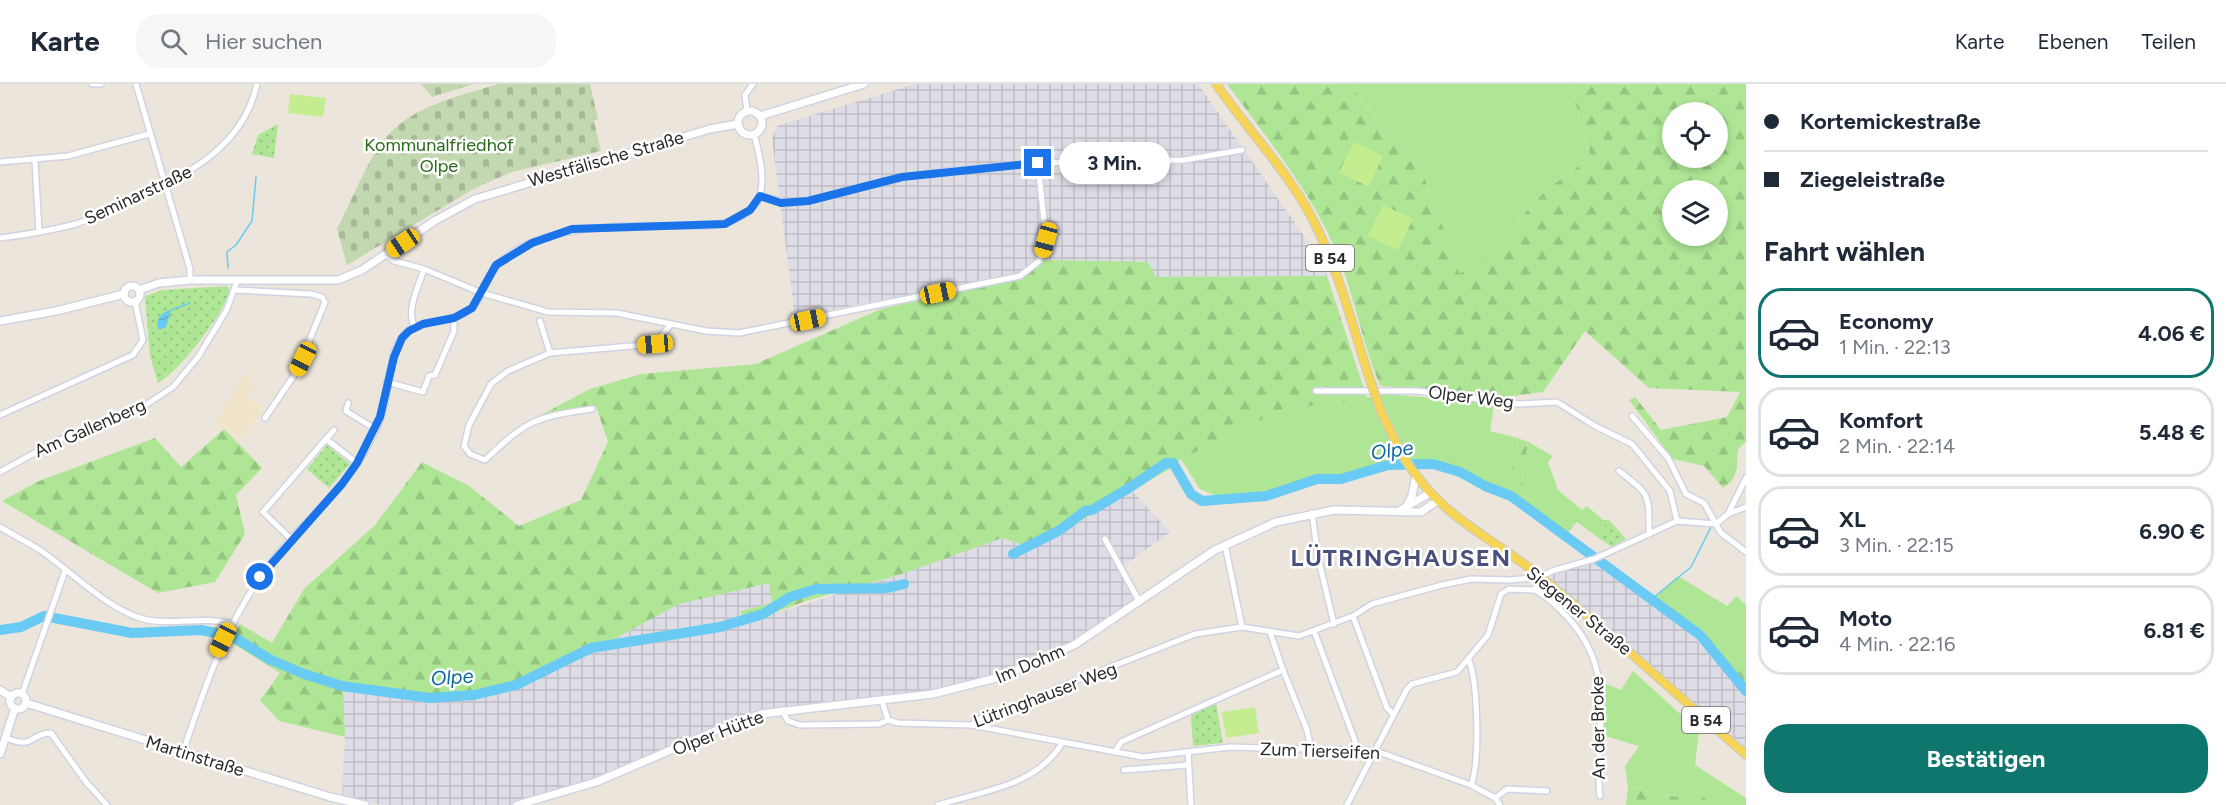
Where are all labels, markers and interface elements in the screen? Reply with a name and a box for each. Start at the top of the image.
search box [136,14,556,68]
text: Karte [30,24,100,58]
icon: search [157,25,190,58]
text: Hier suchen [205,28,322,55]
text: Karte [1955,29,2004,54]
text: Ebenen [2037,29,2109,54]
text: Teilen [2142,29,2196,54]
map controls [1662,102,1728,246]
button: locate [1662,102,1728,168]
text: Kortemickestraße [1800,108,1981,135]
street label: Westfälische Straße [526,126,687,192]
park label: Kommunalfriedhof Olpe [364,134,514,177]
callout: 3 Min. [1059,142,1170,184]
route end [1024,149,1051,176]
text: 3 Min. [1087,151,1142,175]
street label: Seminarstraße [81,160,195,230]
text: Ziegeleistraße [1800,166,1945,193]
button: layers [1662,180,1728,246]
car [1033,220,1059,260]
car [383,225,423,261]
text: Fahrt wählen [1764,235,1925,268]
road number: B 54 [1306,245,1354,271]
car [919,280,957,306]
icon: car [1767,306,1821,360]
car [789,307,827,333]
text: Economy [1839,308,1934,335]
text: 4.06 € [2138,320,2205,347]
car [636,333,674,355]
text: 1 Min. · 22:13 [1839,335,1951,359]
car [287,339,319,379]
street label: Olper Weg [1427,381,1515,413]
street label: Am Gallenberg [31,394,149,462]
icon: car [1767,405,1821,459]
text: Komfort [1839,407,1923,434]
text: 5.48 € [2139,419,2205,446]
text: 2 Min. · 22:14 [1839,434,1955,458]
water label: Olpe [1369,435,1415,465]
icon: car [1767,504,1821,558]
text: XL [1839,506,1866,533]
text: 6.90 € [2139,518,2205,545]
text: 3 Min. · 22:15 [1839,533,1954,557]
district label: LÜTRINGHAUSEN [1291,543,1511,572]
street label: Siegener Straße [1522,562,1636,660]
route start [246,563,273,590]
icon: car [1767,603,1821,657]
text: Moto [1839,605,1892,632]
text: 6.81 € [2144,617,2205,644]
car [207,620,239,660]
text: 4 Min. · 22:16 [1839,632,1955,656]
street label: Im Dohm [992,640,1068,688]
street label: Lütringhauser Weg [970,657,1120,733]
water label: Olpe [430,664,474,690]
street label: An der Broke [1586,676,1610,780]
street label: Olper Hütte [669,705,767,760]
road number: B 54 [1682,707,1730,733]
button: Bestätigen [1764,724,2208,793]
street label: Martinstraße [143,731,247,781]
street label: Zum Tierseifen [1260,738,1380,764]

